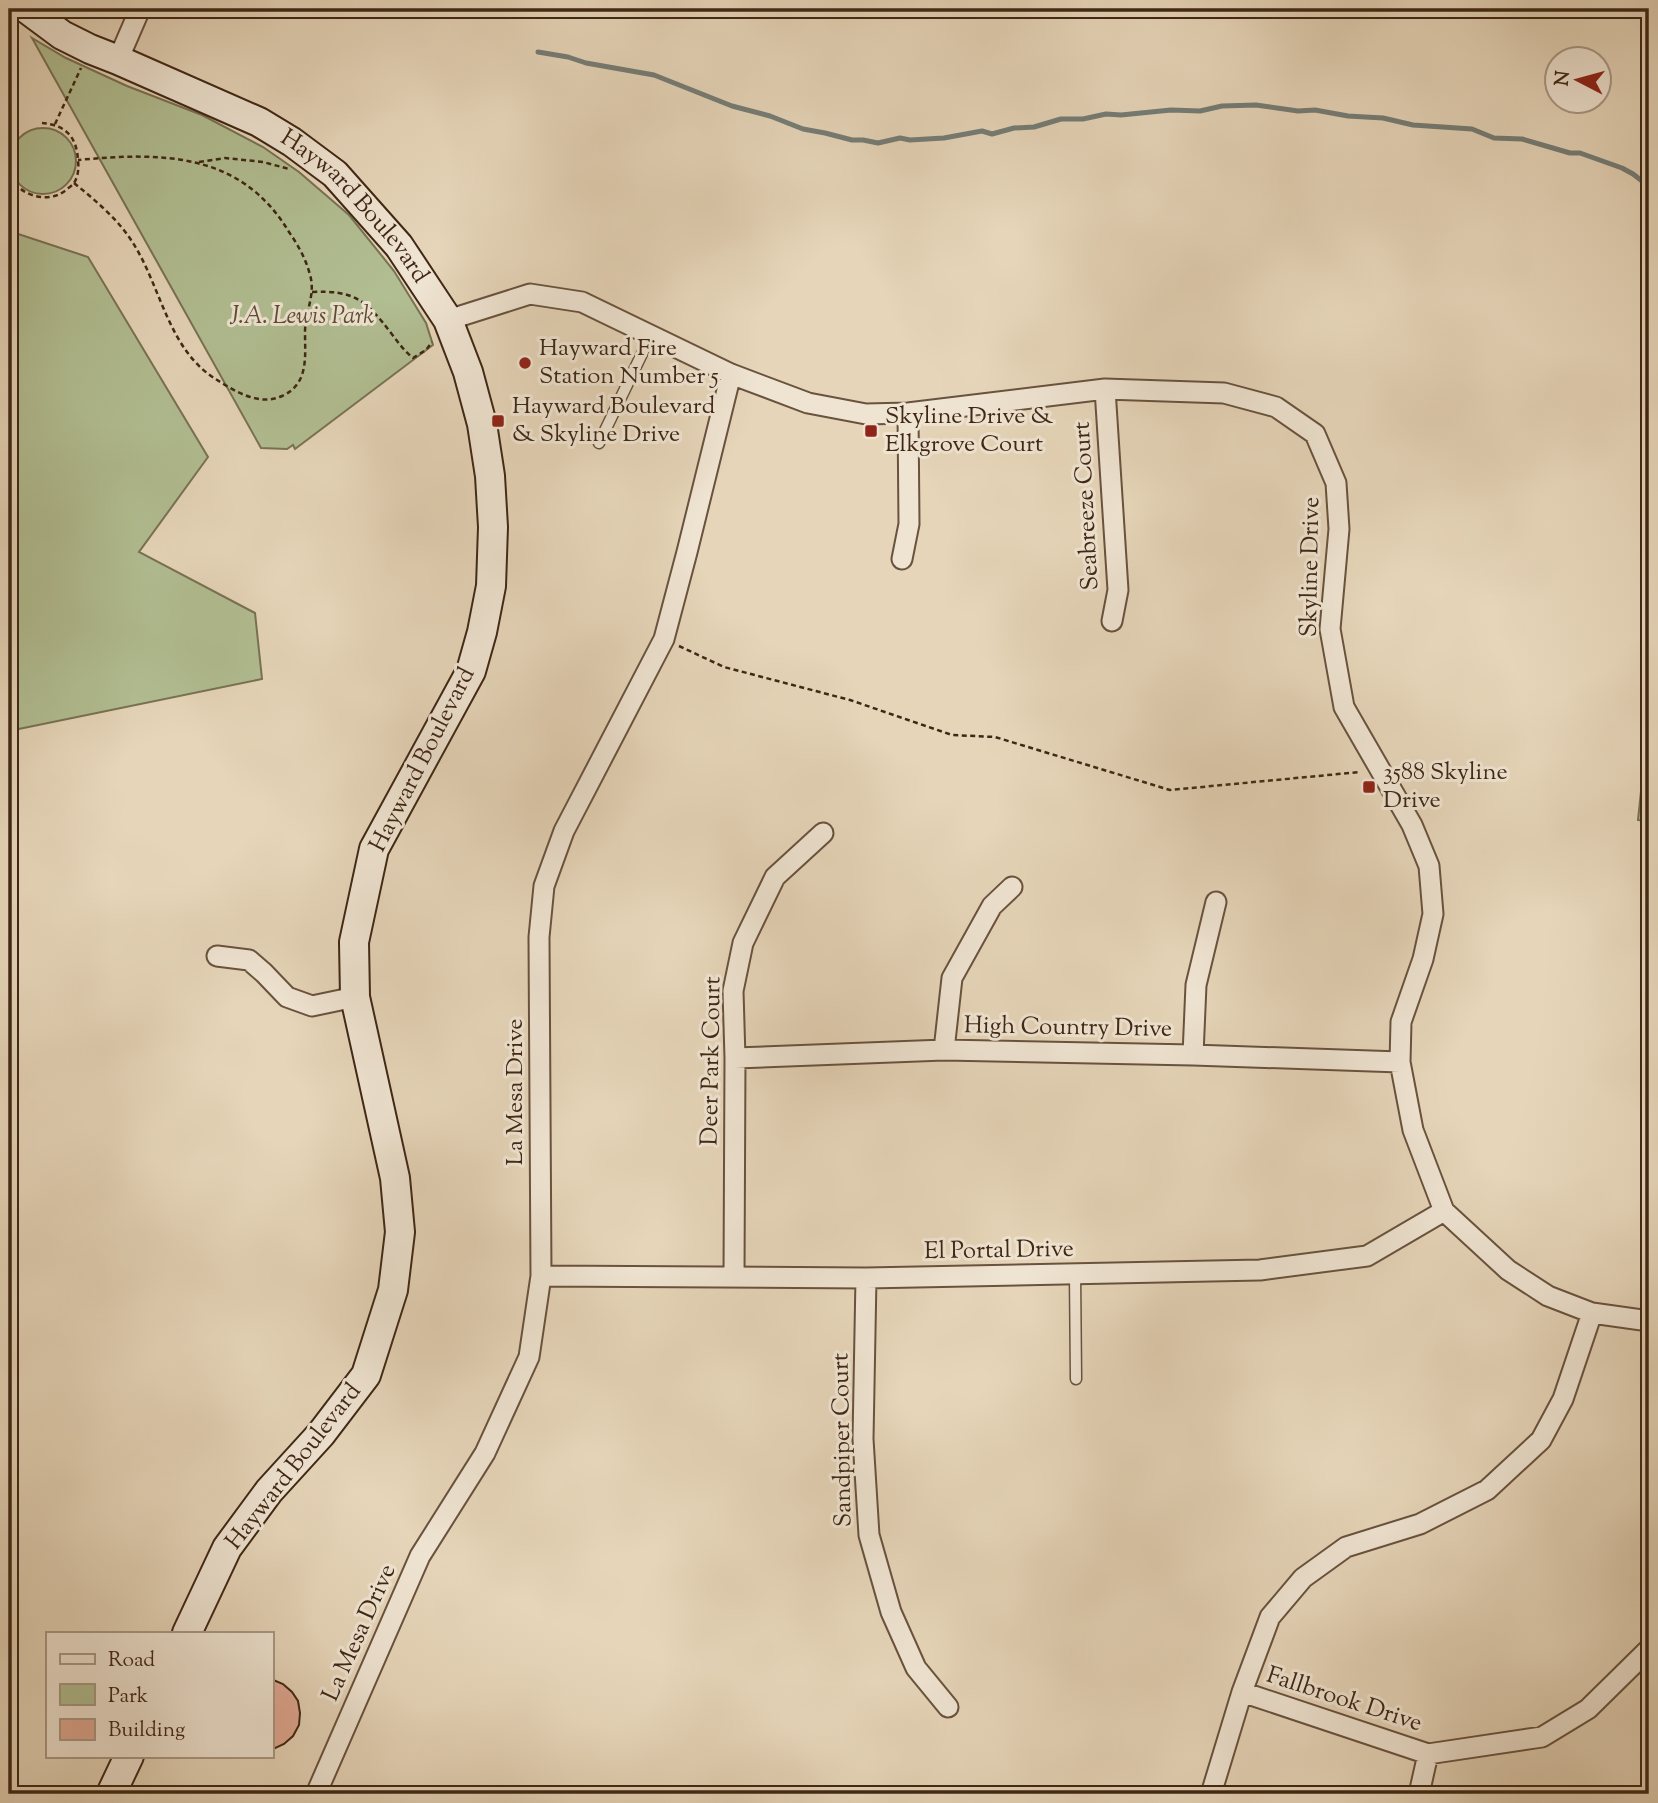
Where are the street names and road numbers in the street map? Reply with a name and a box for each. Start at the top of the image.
street label: Hayward Boulevard [274,122,437,291]
street label: Seabreeze Court [1066,421,1108,591]
street label: Skyline Drive [1293,497,1329,637]
street label: Hayward Boulevard [362,661,484,858]
street label: Deer Park Court [694,976,730,1146]
street label: High Country Drive [964,1009,1172,1047]
street label: La Mesa Drive [499,1019,533,1165]
street label: El Portal Drive [924,1233,1074,1269]
street label: Sandpiper Court [824,1353,862,1527]
street label: Hayward Boulevard [218,1376,370,1558]
street label: La Mesa Drive [315,1559,405,1707]
street label: Fallbrook Drive [1262,1659,1426,1741]

